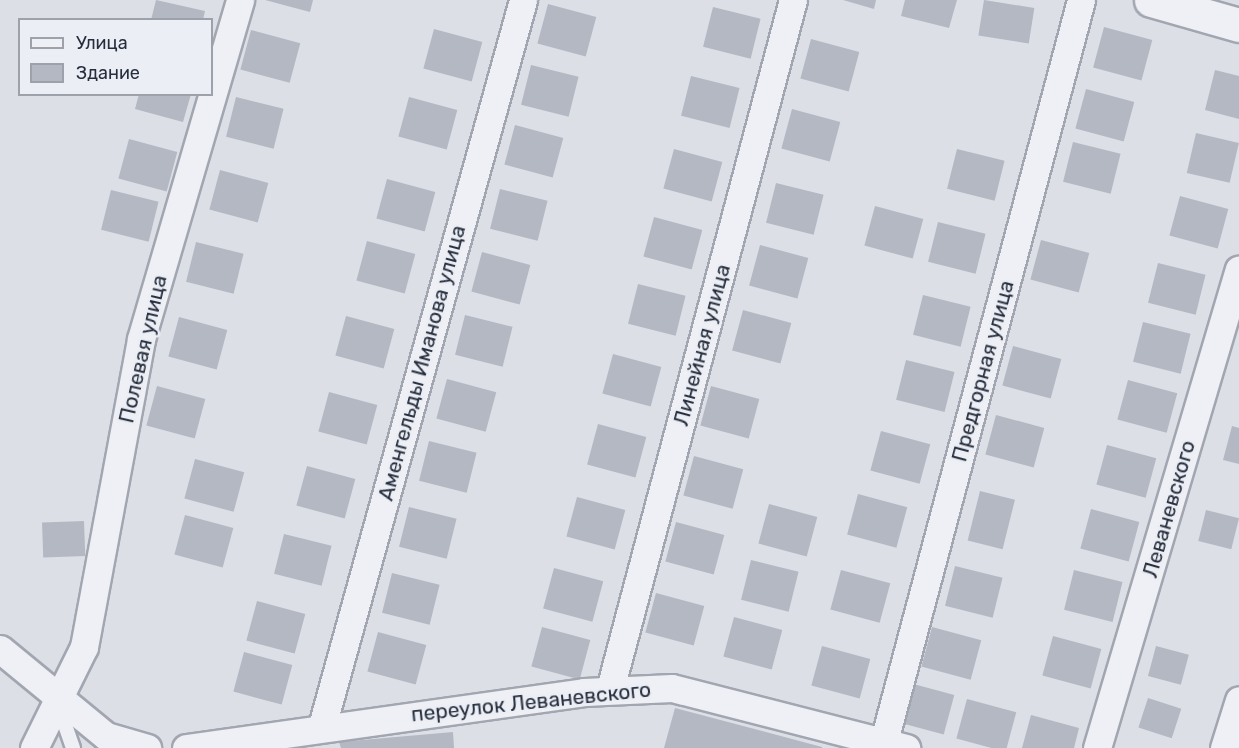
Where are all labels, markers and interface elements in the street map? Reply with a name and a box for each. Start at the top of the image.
legend [18,18,213,96]
text: Улица [76,32,128,54]
text: Здание [76,62,140,84]
street label: Аменгельды Иманова улица [373,223,471,503]
street label: Линейная улица [668,261,736,429]
street label: Полевая улица [114,273,172,425]
street label: Предгорная улица [947,278,1019,464]
street label: Леваневского [1137,438,1201,580]
street label: переулок Леваневского [410,677,652,727]

